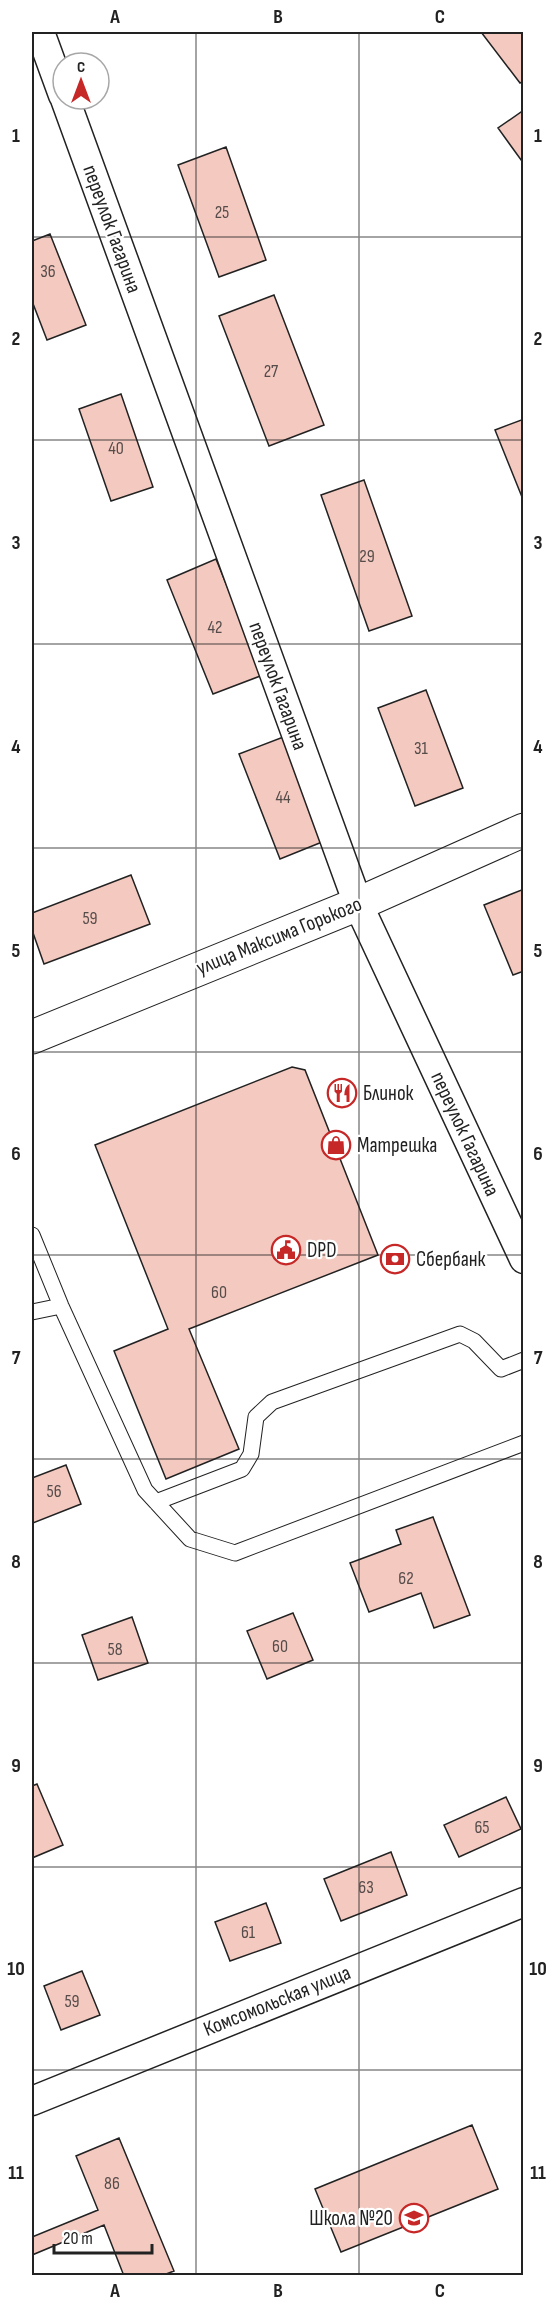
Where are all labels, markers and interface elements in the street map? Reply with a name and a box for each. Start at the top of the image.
text: A [109,5,120,29]
text: B [273,5,283,29]
text: C [435,5,445,29]
north arrow [51,51,111,111]
text: С [77,58,85,77]
text: 1 [12,124,20,148]
text: 1 [534,124,542,148]
street label: переулок Гагарина [77,162,147,296]
house number: 25 [215,202,229,223]
house number: 36 [40,261,56,282]
text: 2 [12,327,20,351]
text: 2 [534,327,542,351]
house number: 27 [264,361,279,382]
house number: 40 [108,438,124,459]
text: 3 [12,531,21,555]
text: 3 [534,531,543,555]
house number: 29 [359,546,375,567]
house number: 42 [207,617,223,638]
street label: переулок Гагарина [243,619,313,753]
text: 4 [11,735,21,759]
text: 4 [533,735,543,759]
house number: 31 [414,738,429,759]
house number: 44 [275,787,291,808]
street label: улица Максима Горького [193,891,365,981]
house number: 59 [82,908,98,929]
text: 5 [12,939,21,963]
text: 5 [534,939,543,963]
street label: переулок Гагарина [425,1068,505,1200]
restaurant icon: Блинок [326,1077,358,1109]
place label: Блинок [363,1081,414,1106]
shop icon: Матрешка [320,1129,352,1161]
place label: Матрешка [357,1133,437,1158]
text: 6 [11,1142,21,1166]
text: 6 [533,1142,543,1166]
public building icon: DPD [270,1234,302,1266]
place label: DPD [307,1238,337,1263]
bank icon: Сбербанк [379,1243,411,1275]
place label: Сбербанк [416,1247,486,1272]
house number: 60 [211,1282,227,1303]
text: 7 [12,1346,21,1370]
text: 7 [534,1346,543,1370]
house number: 56 [46,1481,62,1502]
text: 8 [11,1550,21,1574]
text: 8 [533,1550,543,1574]
house number: 62 [398,1568,414,1589]
house number: 60 [272,1636,288,1657]
house number: 58 [107,1639,123,1660]
text: 9 [11,1754,21,1778]
text: 9 [533,1754,543,1778]
house number: 65 [474,1817,490,1838]
house number: 63 [358,1877,374,1898]
house number: 61 [241,1922,256,1943]
text: 10 [7,1957,25,1981]
text: 10 [529,1957,547,1981]
street label: Комсомольская улица [200,1960,354,2042]
house number: 59 [64,1991,80,2012]
text: 11 [8,2161,24,2185]
text: 11 [530,2161,546,2185]
house number: 86 [104,2173,120,2194]
school or university icon: Школа №20 [398,2202,430,2234]
place label: Школа №20 [309,2206,393,2231]
scale bar [54,2217,152,2255]
text: 20 m [63,2228,93,2249]
text: A [109,2279,120,2303]
text: B [273,2279,283,2303]
text: C [435,2279,445,2303]

